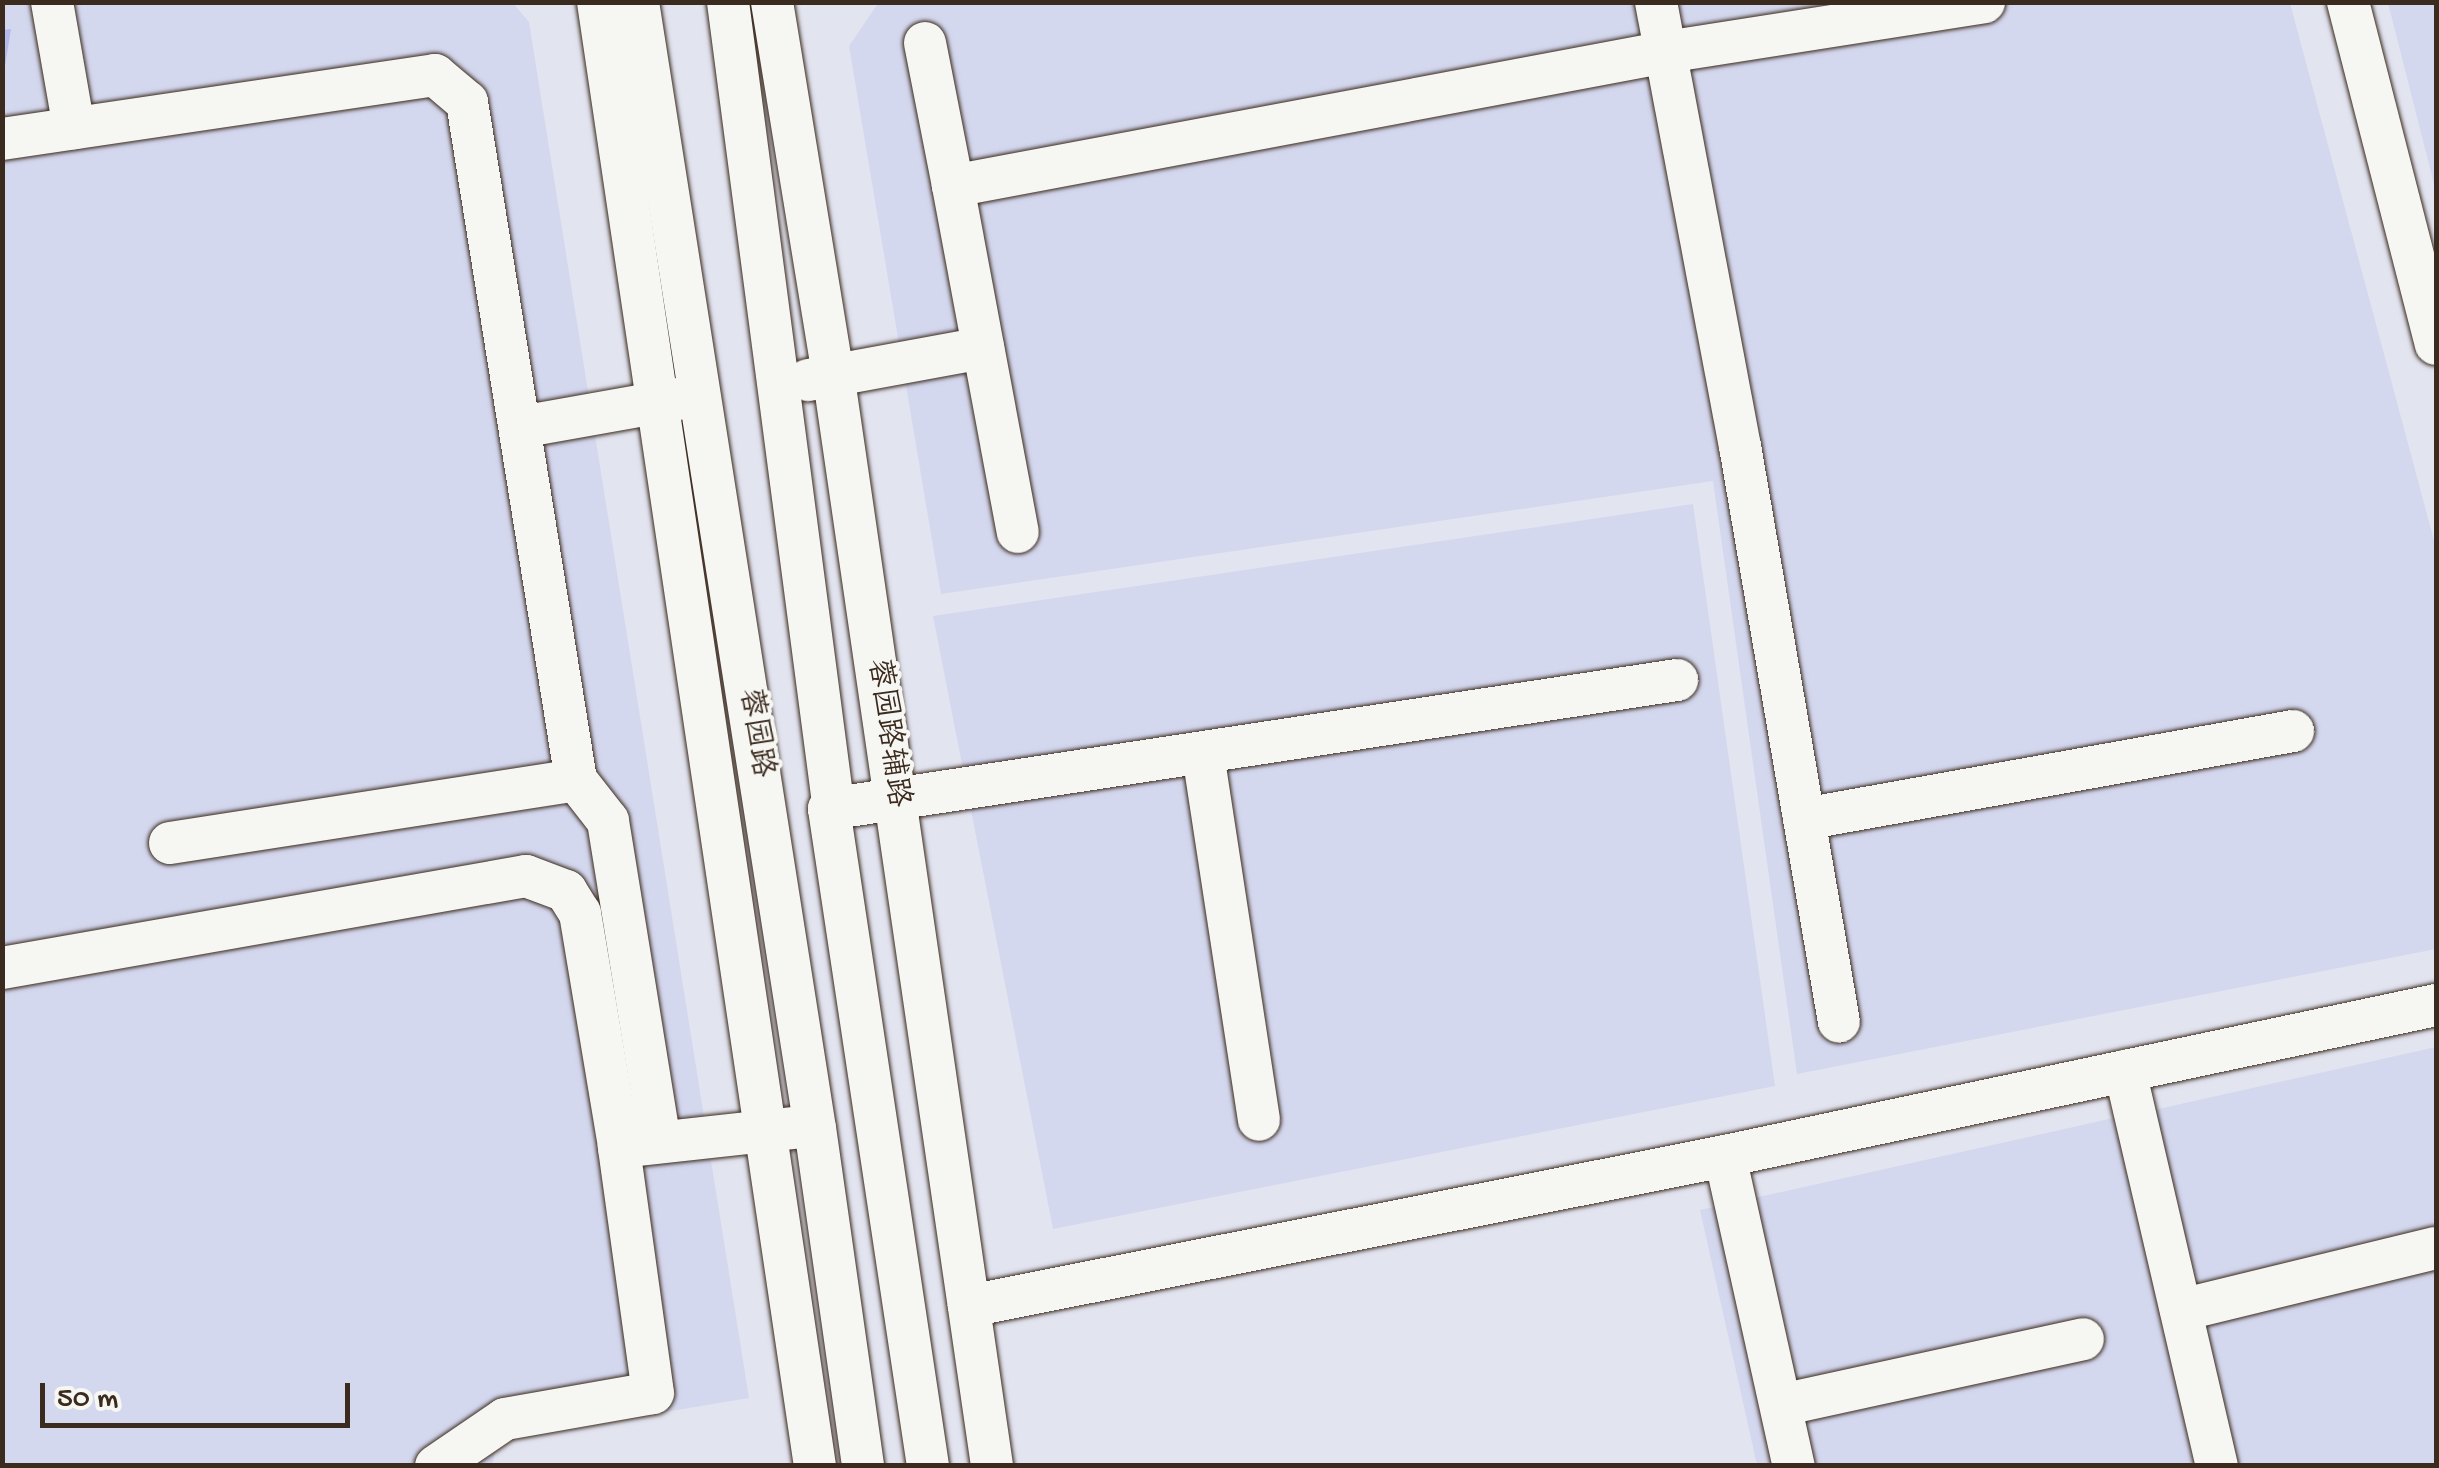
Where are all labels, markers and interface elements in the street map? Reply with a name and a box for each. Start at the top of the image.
street label: 蓉园路辅路 [858,656,914,810]
street label: 蓉园路 [729,686,779,780]
scale bar [45,1363,355,1425]
text: 50 m [57,1383,118,1418]

